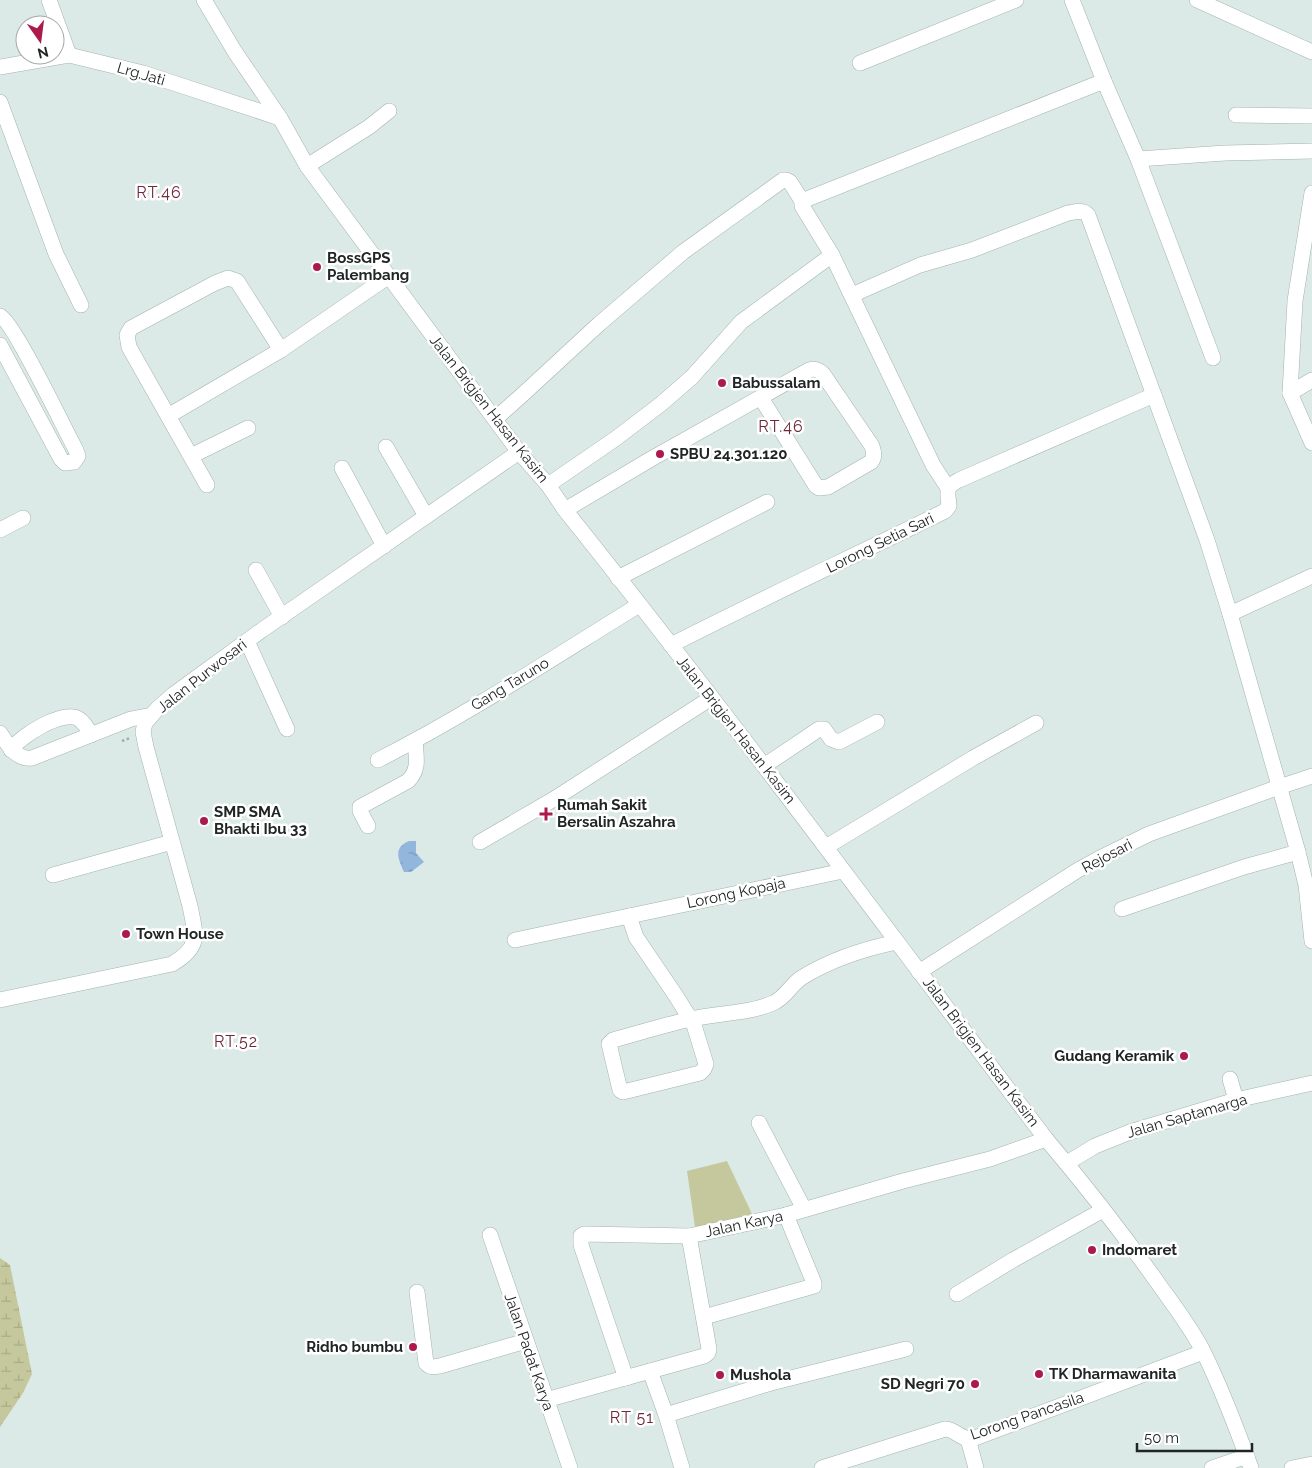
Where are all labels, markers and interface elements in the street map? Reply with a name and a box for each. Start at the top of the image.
north arrow [15,15,65,65]
text: N [36,44,50,62]
street label: Lrg.Jati [115,59,167,89]
district label: RT.46 [136,183,182,202]
place label: BossGPS Palembang [327,249,409,284]
marker: BossGPS Palembang [311,261,323,273]
street label: Jalan Brigjen Hasan Kasim [426,332,552,486]
place label: Babussalam [732,374,820,392]
marker: Babussalam [716,377,728,389]
district label: RT.46 [758,417,804,436]
place label: SPBU 24.301.120 [670,445,787,463]
marker: SPBU 24.301.120 [654,448,666,460]
street label: Lorong Setia Sari [823,509,937,577]
street label: Jalan Purwosari [154,636,250,716]
street label: Jalan Brigjen Hasan Kasim [673,653,799,807]
street label: Gang Taruno [468,654,552,714]
place label: Rumah Sakit Bersalin Aszahra [557,796,676,831]
place label: SMP SMA Bhakti Ibu 33 [214,803,307,838]
marker: Rumah Sakit Bersalin Aszahra [539,807,553,821]
marker: SMP SMA Bhakti Ibu 33 [198,815,210,827]
street label: Rejosari [1079,835,1135,877]
street label: Lorong Kopaja [685,874,787,912]
place label: Town House [136,925,224,943]
marker: Town House [120,928,132,940]
street label: Jalan Brigjen Hasan Kasim [919,974,1043,1130]
district label: RT.52 [214,1032,258,1051]
place label: Gudang Keramik [1054,1047,1175,1065]
marker: Gudang Keramik [1178,1050,1190,1062]
street label: Jalan Saptamarga [1125,1090,1249,1142]
street label: Jalan Karya [703,1207,785,1241]
place label: Indomaret [1102,1241,1177,1259]
marker: Indomaret [1086,1244,1098,1256]
street label: Jalan Padat Karya [500,1291,558,1413]
place label: Ridho bumbu [306,1338,403,1356]
marker: Ridho bumbu [407,1341,419,1353]
place label: TK Dharmawanita [1049,1365,1177,1383]
place label: Mushola [730,1366,792,1384]
marker: TK Dharmawanita [1033,1368,1045,1380]
marker: Mushola [714,1369,726,1381]
place label: SD Negri 70 [881,1375,965,1393]
marker: SD Negri 70 [969,1378,981,1390]
street label: Lorong Pancasila [968,1388,1086,1444]
district label: RT 51 [610,1408,654,1427]
scale bar [1137,1420,1252,1452]
text: 50 m [1144,1429,1179,1447]

